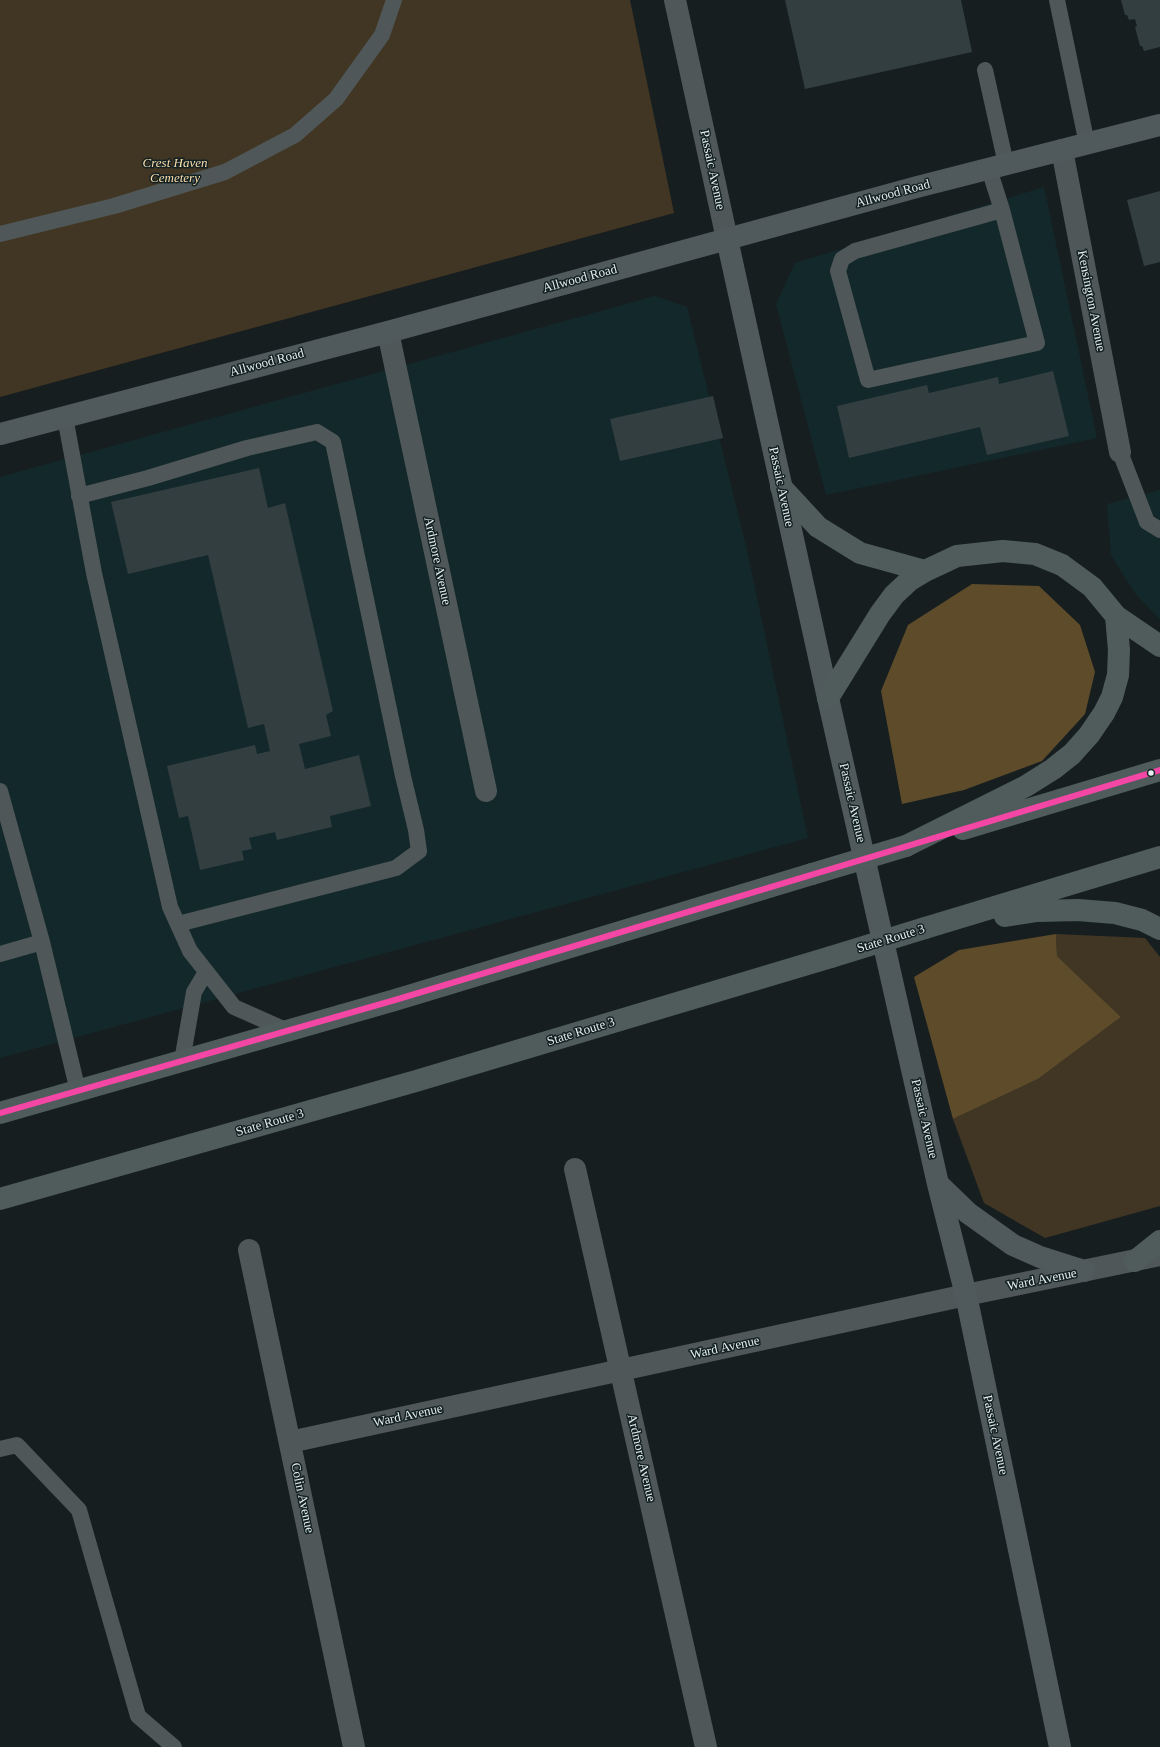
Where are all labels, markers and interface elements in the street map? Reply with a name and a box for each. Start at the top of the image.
street label: Passaic Avenue [696,129,728,211]
park label: Crest Haven Cemetery [143,156,207,187]
street label: Allwood Road [854,177,932,211]
street label: Kensington Avenue [1074,249,1108,353]
street label: Allwood Road [541,262,619,296]
street label: Allwood Road [228,346,306,380]
street label: Passaic Avenue [765,446,797,528]
street label: Ardmore Avenue [420,516,454,606]
street label: Passaic Avenue [835,762,869,844]
unlabelled marker [1146,768,1156,778]
street label: State Route 3 [855,921,927,957]
street label: State Route 3 [545,1014,617,1050]
street label: Passaic Avenue [907,1078,941,1160]
street label: State Route 3 [234,1106,306,1140]
street label: Ward Avenue [1006,1266,1078,1294]
street label: Ward Avenue [689,1333,761,1363]
street label: Passaic Avenue [979,1394,1011,1476]
street label: Ward Avenue [372,1401,444,1431]
street label: Ardmore Avenue [623,1413,659,1503]
street label: Colin Avenue [287,1461,317,1535]

